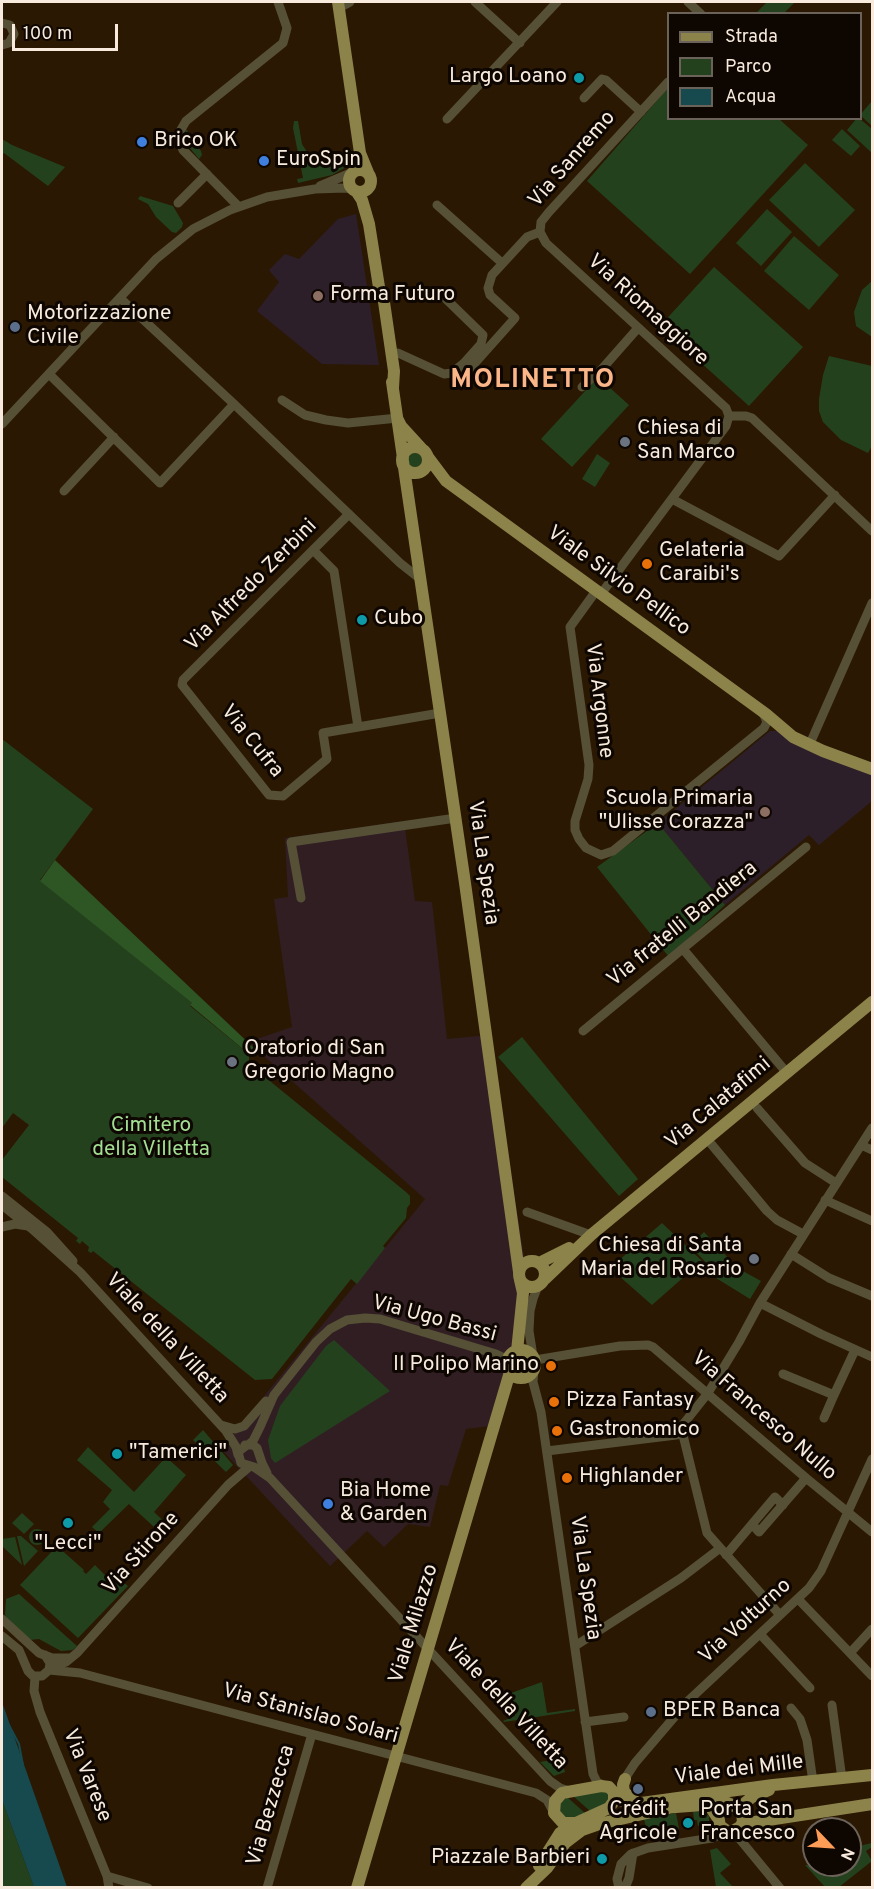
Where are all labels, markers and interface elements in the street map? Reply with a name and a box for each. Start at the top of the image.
scale bar [15,12,122,50]
legend [667,12,862,120]
text: 100 m [23,23,72,46]
text: Strada [725,26,778,49]
text: Parco [725,56,771,79]
place label: Largo Loano [449,65,567,91]
marker: Largo Loano [572,71,586,85]
text: Acqua [725,86,776,109]
street label: Via Sanremo [524,106,622,214]
place label: Brico OK [154,129,238,155]
marker: Brico OK [135,135,149,149]
place label: EuroSpin [276,148,361,174]
marker: EuroSpin [257,154,271,168]
street label: Via Riomaggiore [581,250,713,372]
place label: Forma Futuro [330,283,455,309]
marker: Forma Futuro [311,289,325,303]
place label: Motorizzazione Civile [27,302,171,352]
marker: Motorizzazione Civile [8,320,22,334]
district label: MOLINETTO [450,366,616,398]
place label: Chiesa di San Marco [637,417,735,467]
marker: Chiesa di San Marco [618,435,632,449]
street label: Via Alfredo Zerbini [181,515,323,657]
street label: Viale Silvio Pellico [541,521,695,643]
place label: Gelateria Caraibi's [659,539,745,589]
marker: Gelateria Caraibi's [640,557,654,571]
place label: Cubo [374,607,423,633]
marker: Cubo [355,613,369,627]
street label: Via Argonne [578,642,618,760]
street label: Via Cufra [214,701,288,783]
place label: Scuola Primaria "Ulisse Corazza" [599,787,753,837]
street label: Via La Spezia [461,799,503,927]
marker: Scuola Primaria "Ulisse Corazza" [758,805,772,819]
street label: Via fratelli Bandiera [603,857,763,993]
place label: Oratorio di San Gregorio Magno [244,1037,395,1087]
street label: Via Calatafimi [661,1053,777,1155]
marker: Oratorio di San Gregorio Magno [225,1055,239,1069]
park label: Cimitero della Villetta [92,1114,210,1164]
place label: Chiesa di Santa Maria del Rosario [580,1234,742,1284]
marker: Chiesa di Santa Maria del Rosario [747,1252,761,1266]
street label: Viale della Villetta [99,1268,233,1410]
street label: Via Ugo Bassi [369,1291,499,1349]
street label: Via Francesco Nullo [685,1347,841,1487]
place label: Il Polipo Marino [393,1353,539,1379]
marker: Il Polipo Marino [544,1359,558,1373]
place label: Pizza Fantasy [566,1389,694,1415]
marker: Pizza Fantasy [547,1395,561,1409]
place label: Gastronomico [569,1418,700,1444]
marker: Gastronomico [550,1424,564,1438]
place label: "Tamerici" [129,1441,227,1467]
marker: "Tamerici" [110,1447,124,1461]
place label: Highlander [579,1465,683,1491]
marker: Highlander [560,1471,574,1485]
place label: Bia Home & Garden [340,1479,431,1529]
marker: Bia Home & Garden [321,1497,335,1511]
street label: Via Stirone [98,1507,186,1601]
street label: Via La Spezia [563,1514,605,1642]
marker: "Lecci" [61,1516,75,1530]
place label: "Lecci" [35,1532,101,1558]
street label: Viale Milazzo [385,1561,445,1687]
street label: Via Volturno [695,1574,797,1670]
street label: Viale della Villetta [438,1634,572,1776]
street label: Via Stanislao Solari [219,1679,401,1751]
place label: BPER Banca [663,1699,780,1725]
marker: BPER Banca [644,1705,658,1719]
street label: Via Varese [56,1726,116,1826]
street label: Via Bezzecca [243,1743,301,1869]
street label: Viale dei Mille [673,1751,805,1791]
marker: Crédit Agricole [631,1782,645,1796]
place label: Crédit Agricole [599,1798,677,1848]
place label: Porta San Francesco [700,1798,795,1848]
marker: Porta San Francesco [681,1816,695,1830]
north arrow [802,1817,862,1877]
text: N [835,1844,858,1863]
place label: Piazzale Barbieri [431,1846,590,1872]
marker: Piazzale Barbieri [595,1852,609,1866]

